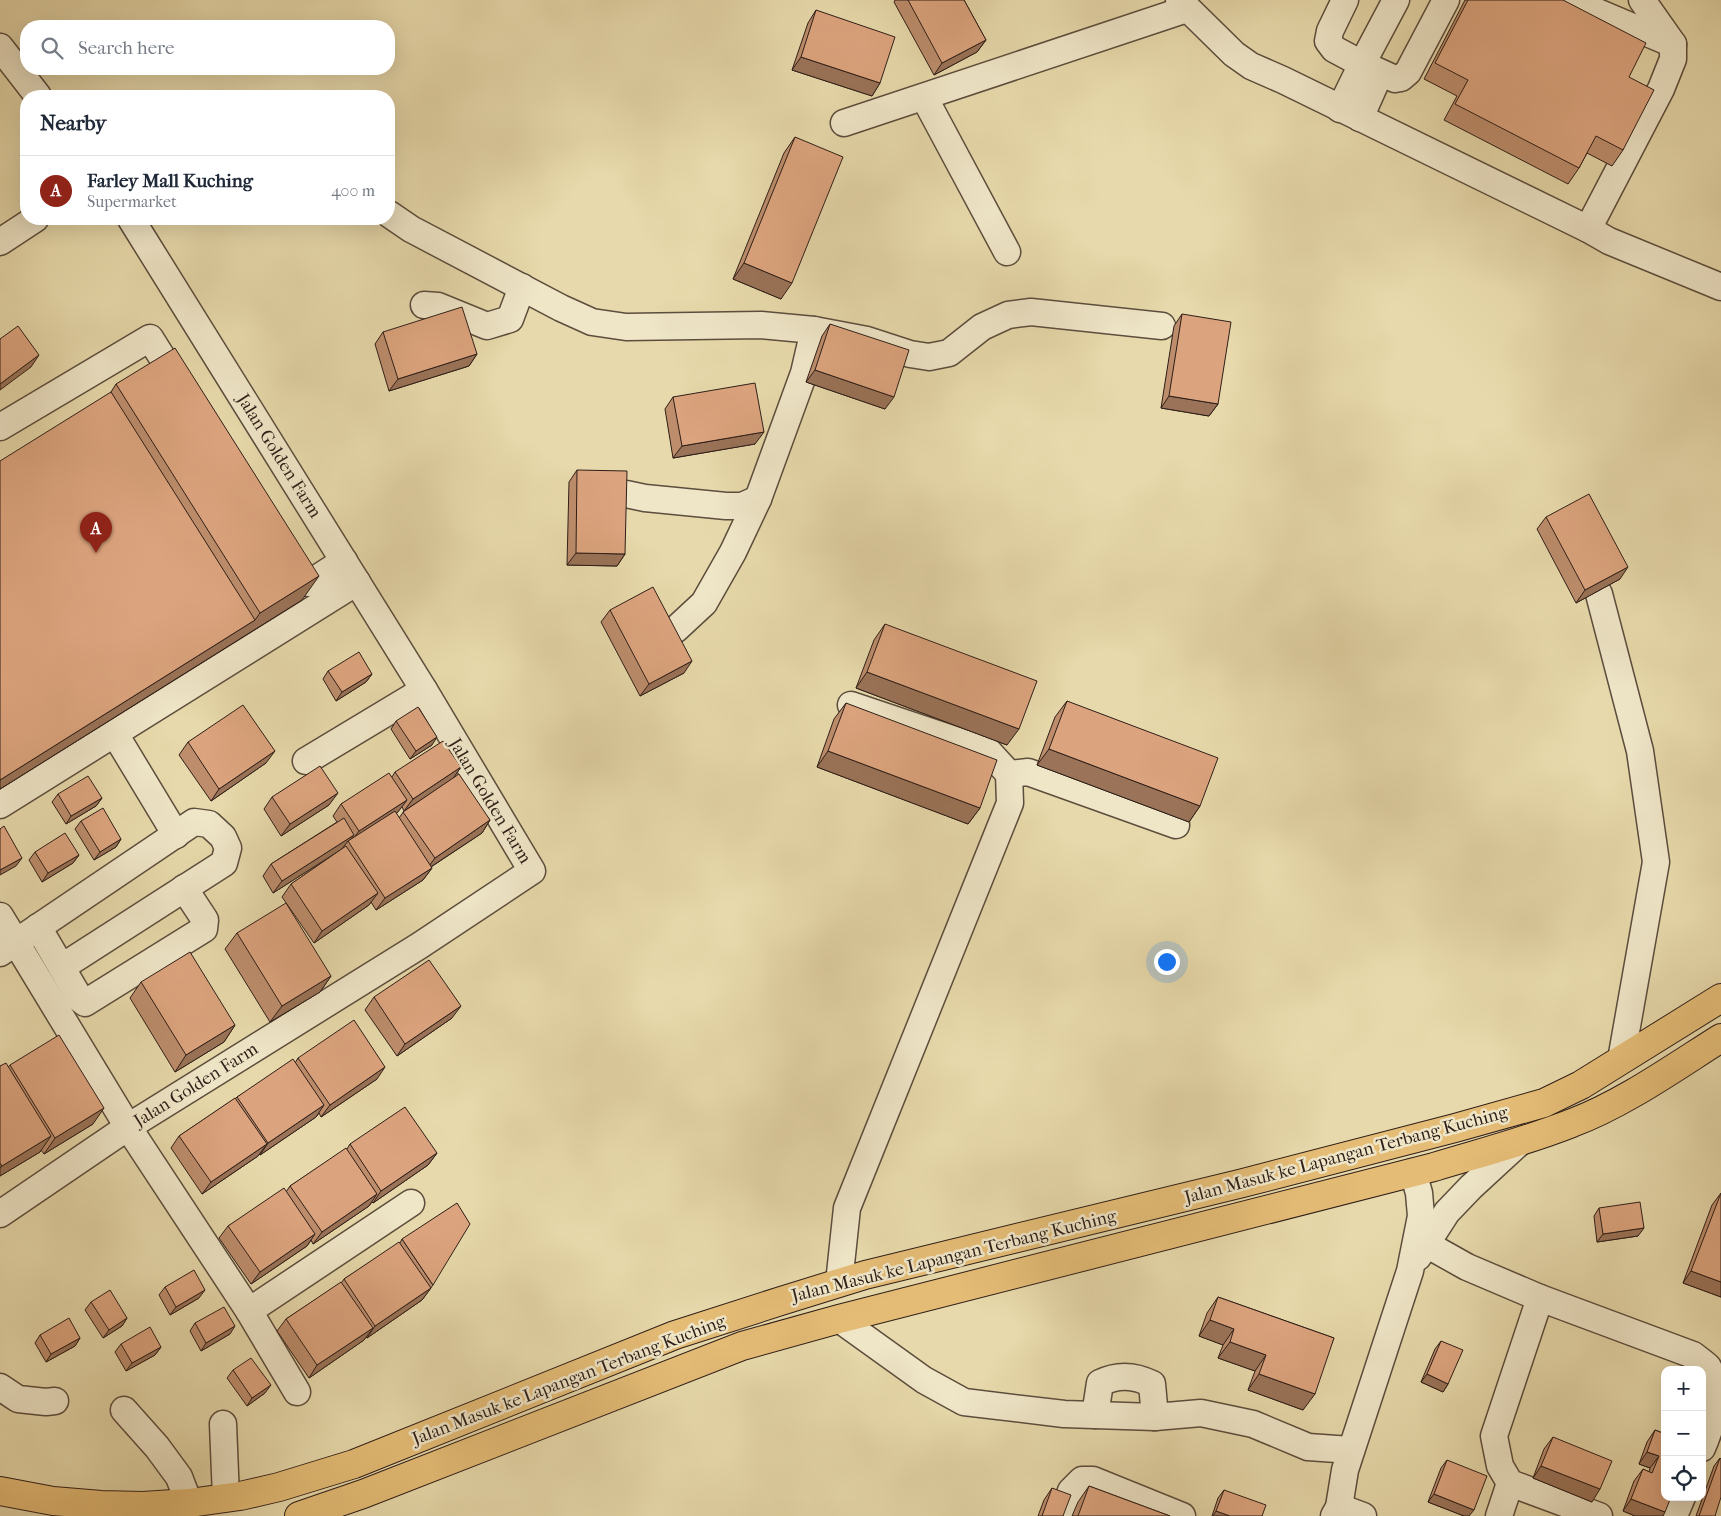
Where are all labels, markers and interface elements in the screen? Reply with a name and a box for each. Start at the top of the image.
search box [20,20,395,75]
icon: search [38,34,66,62]
text: Search here [78,37,174,59]
text: Nearby [40,111,106,135]
text: Farley Mall Kuching [87,170,253,192]
text: A [51,181,61,200]
text: 400 m [331,181,375,200]
text: Supermarket [87,192,177,211]
street label: Jalan Golden Farm [231,388,326,522]
pin: A [80,512,112,553]
street label: Jalan Golden Farm [443,733,536,867]
your location [1154,949,1180,975]
street label: Jalan Golden Farm [128,1038,262,1133]
street label: Jalan Masuk ke Lapangan Terbang Kuching [1180,1102,1510,1209]
street label: Jalan Masuk ke Lapangan Terbang Kuching [788,1205,1119,1307]
street label: Jalan Masuk ke Lapangan Terbang Kuching [408,1310,729,1450]
map controls [1661,1366,1706,1501]
button: + [1661,1366,1706,1411]
button: − [1661,1411,1706,1456]
button: locate [1661,1456,1706,1501]

